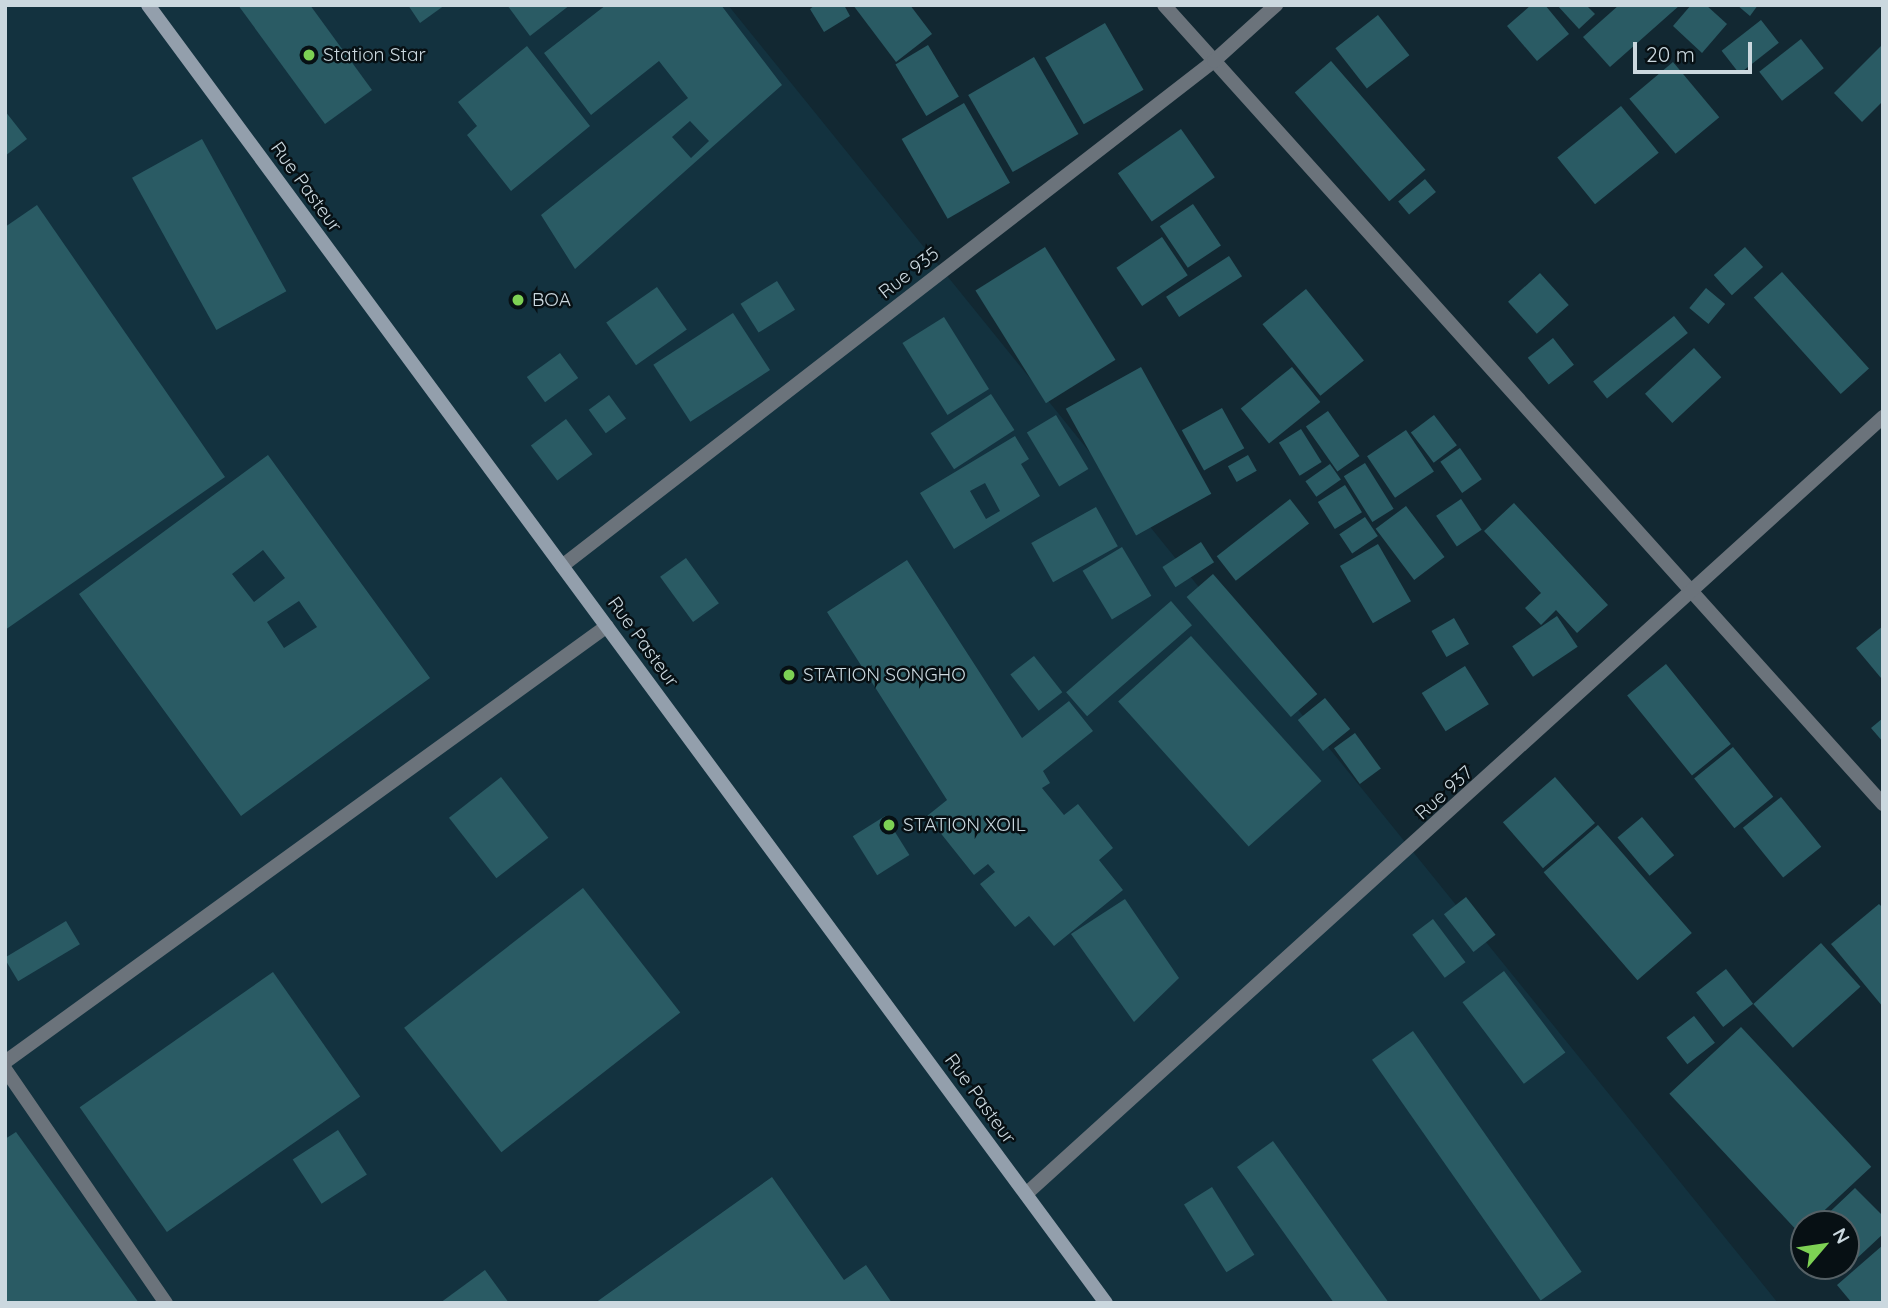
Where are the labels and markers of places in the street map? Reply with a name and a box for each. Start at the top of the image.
place label: Station Star [323,44,426,66]
marker: Station Star [301,47,317,63]
place label: BOA [532,289,571,311]
marker: BOA [510,292,526,308]
place label: STATION SONGHO [803,664,966,686]
marker: STATION SONGHO [781,667,797,683]
place label: STATION XOIL [903,814,1026,836]
marker: STATION XOIL [881,817,897,833]

